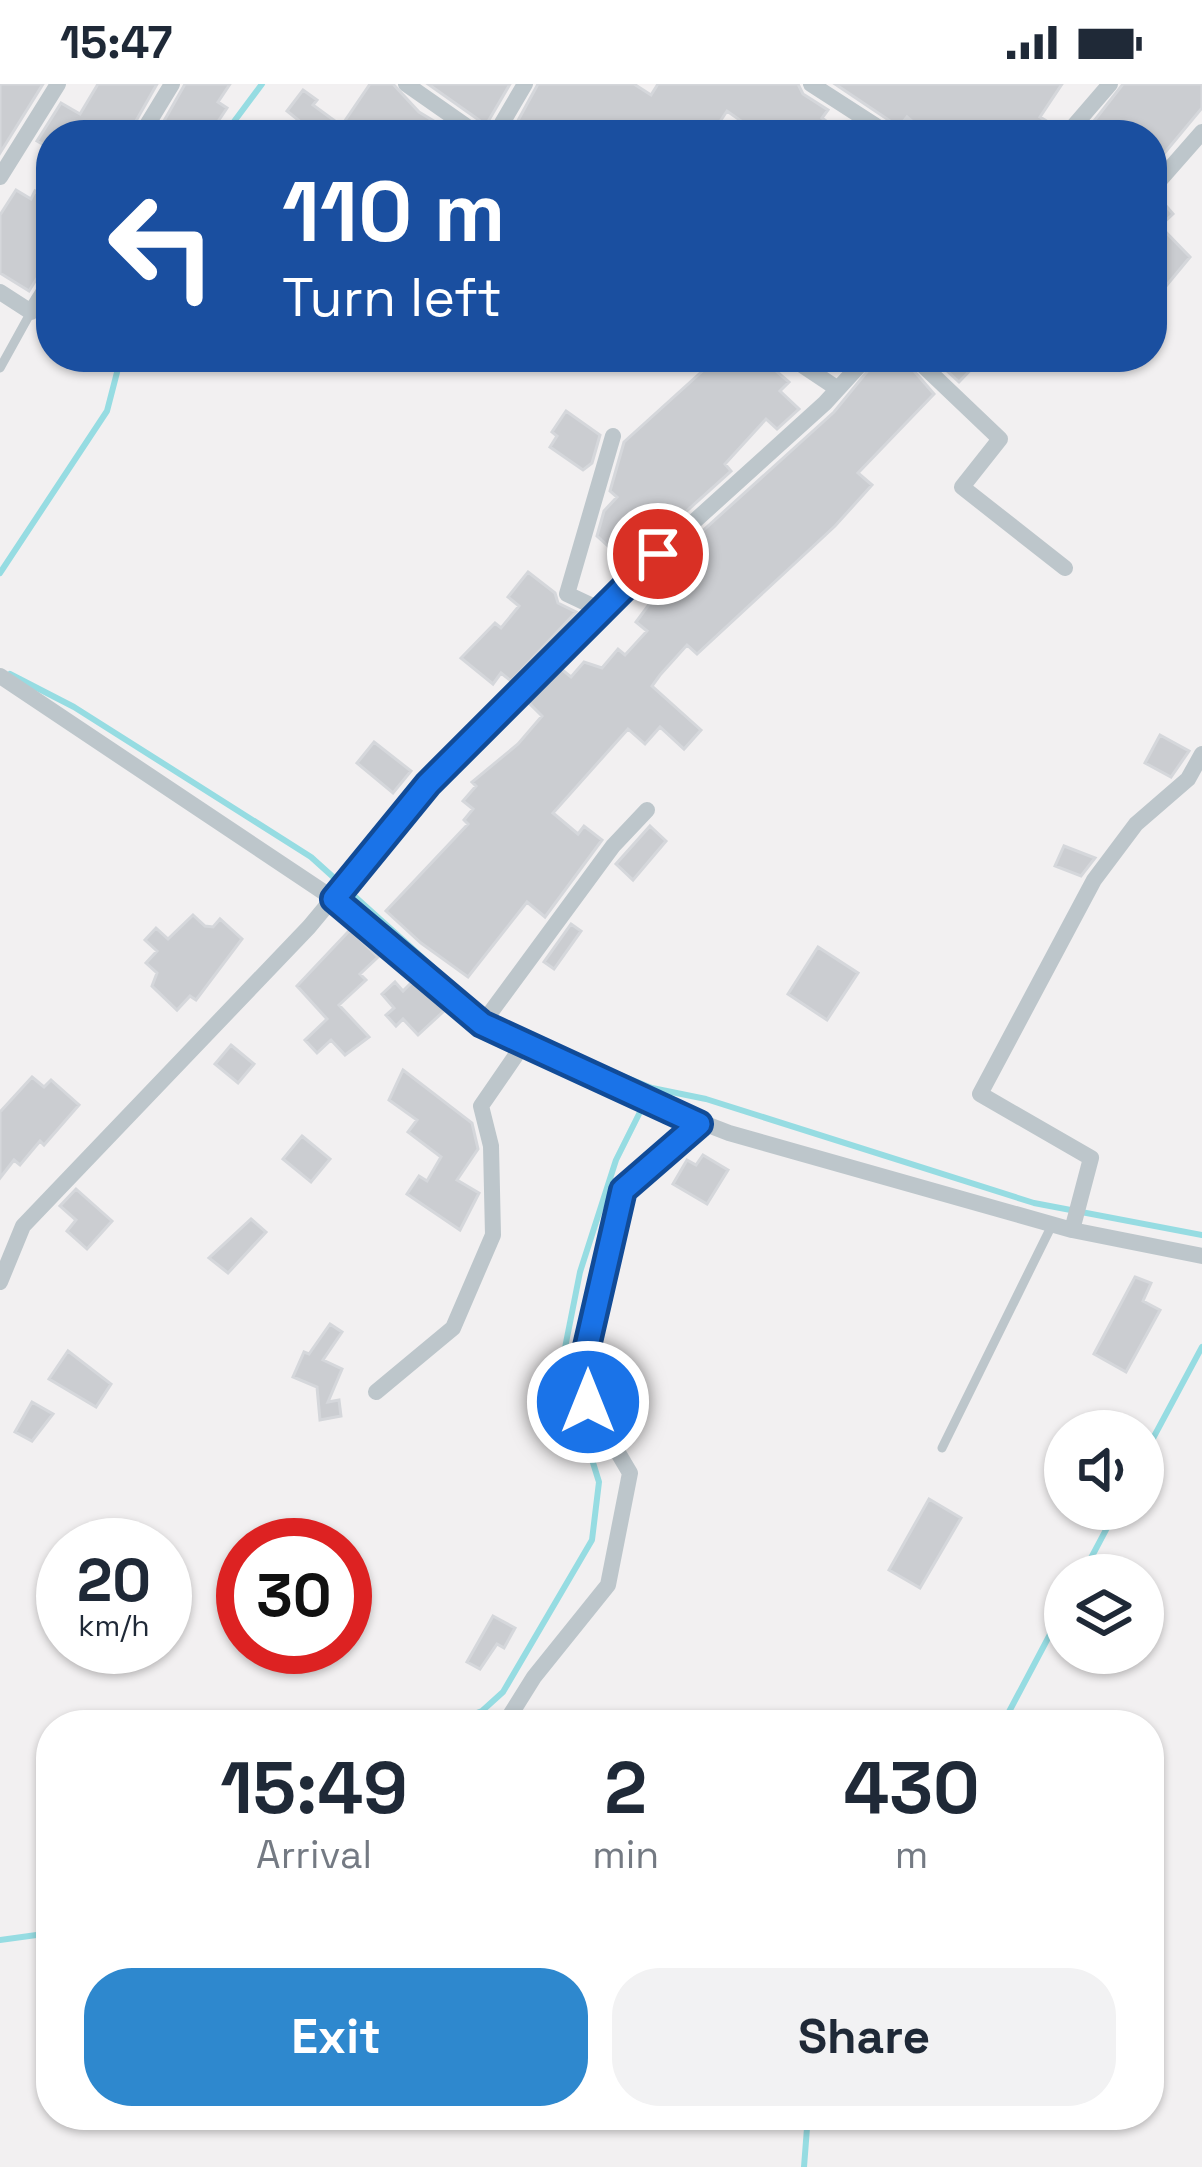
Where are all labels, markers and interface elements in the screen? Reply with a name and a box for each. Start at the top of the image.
text: 15:47 [60,14,172,71]
text: 110 m [282,158,505,266]
icon: left [84,168,240,324]
text: Turn left [282,263,502,332]
pin [607,503,709,605]
icon: arrive [625,521,691,587]
position arrow [525,1339,651,1465]
map controls [1044,1410,1164,1674]
button: sound [1044,1410,1164,1530]
speed limit sign: 30 [216,1518,372,1674]
text: 20 [77,1542,151,1619]
button: layers [1044,1554,1164,1674]
text: km/h [78,1606,150,1645]
text: 15:49 [220,1742,408,1834]
text: 2 [604,1742,647,1834]
text: 430 [843,1742,980,1834]
text: Arrival [256,1830,372,1879]
text: min [592,1830,659,1879]
text: m [895,1830,928,1879]
button: Exit [84,1968,588,2106]
button: Share [612,1968,1116,2106]

